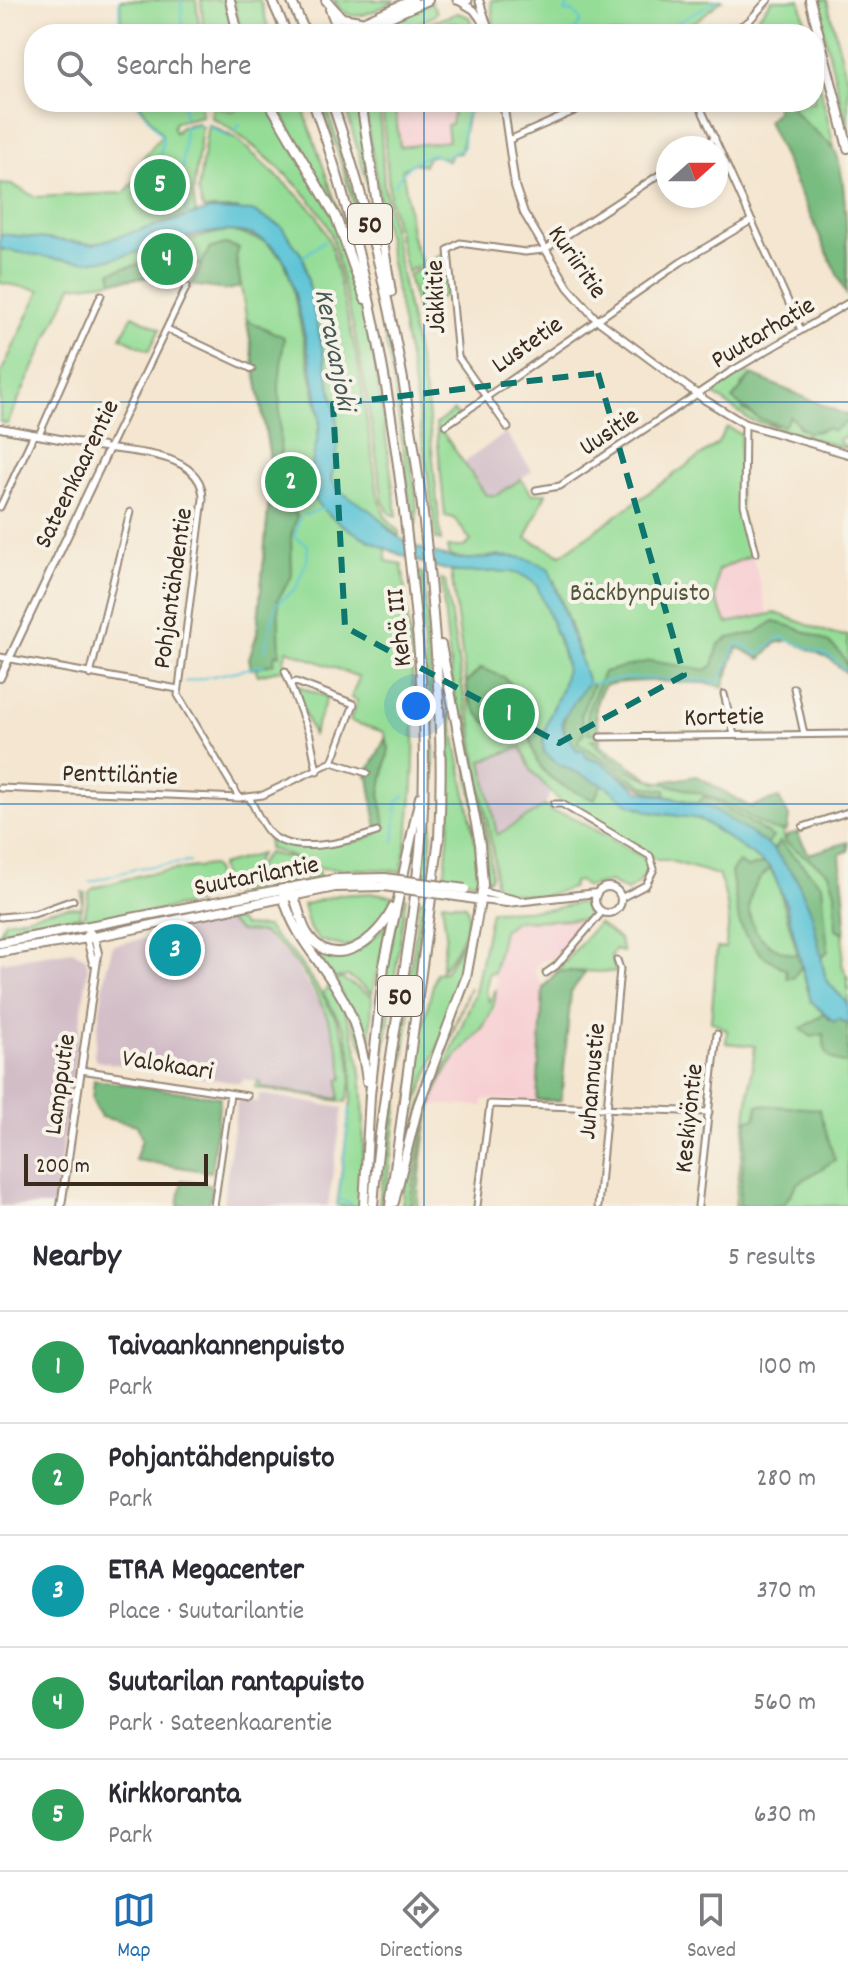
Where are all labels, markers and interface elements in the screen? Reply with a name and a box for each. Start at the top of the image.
search box [24,24,824,112]
icon: search [52,46,96,90]
text: Search here [116,47,252,90]
north arrow [656,136,728,208]
pin: 5 [134,155,186,215]
road number: 50 [348,204,392,244]
street label: Kuriiritie [537,219,615,307]
pin: 4 [141,229,193,289]
street label: Jäkkitie [418,259,457,335]
water label: Keravanjoki [301,286,364,418]
street label: Puutarhatie [705,288,823,380]
street label: Lustetie [485,308,571,384]
street label: Sateenkaarentie [26,394,130,555]
street label: Uusitie [573,399,647,466]
pin: 2 [265,452,317,512]
street label: Pohjantähdentie [145,506,204,671]
park label: Bäckbynpuisto [570,576,710,613]
street label: Kehä III [378,587,423,669]
pin: 1 [483,684,535,744]
your location [396,686,436,726]
street label: Kortetie [684,699,764,738]
street label: Penttiläntie [61,756,179,797]
street label: Suutarilantie [191,847,322,908]
pin: 3 [149,920,201,980]
road number: 50 [378,976,422,1016]
street label: Juhannustie [570,1022,617,1141]
street label: Lampputie [36,1032,87,1137]
street label: Valokaari [119,1041,216,1092]
street label: Keskiyöntie [666,1062,715,1175]
scale bar [24,1150,208,1186]
text: 200 m [36,1152,90,1183]
text: Nearby [32,1234,121,1283]
text: 5 results [728,1240,816,1277]
text: Taivaankannenpuisto [108,1327,345,1370]
text: 1 [55,1349,61,1386]
text: 100 m [758,1349,816,1386]
text: Park [108,1370,152,1407]
text: Pohjantähdenpuisto [108,1439,335,1482]
text: 2 [52,1461,64,1498]
text: 280 m [756,1461,816,1498]
text: Park [108,1482,152,1519]
text: ETRA Megacenter [108,1551,304,1594]
text: 3 [52,1573,64,1610]
text: 370 m [757,1573,816,1610]
text: Place · Suutarilantie [108,1594,304,1631]
text: Suutarilan rantapuisto [108,1663,364,1706]
text: 4 [53,1685,63,1722]
text: 560 m [753,1685,816,1722]
text: Park · Sateenkaarentie [108,1706,332,1743]
text: Kirkkoranta [108,1775,241,1818]
text: 5 [52,1797,64,1834]
text: 630 m [754,1797,816,1834]
text: Park [108,1818,152,1855]
tab: Map [112,1888,156,1967]
tab: Directions [380,1888,463,1967]
tab: Saved [687,1888,736,1967]

